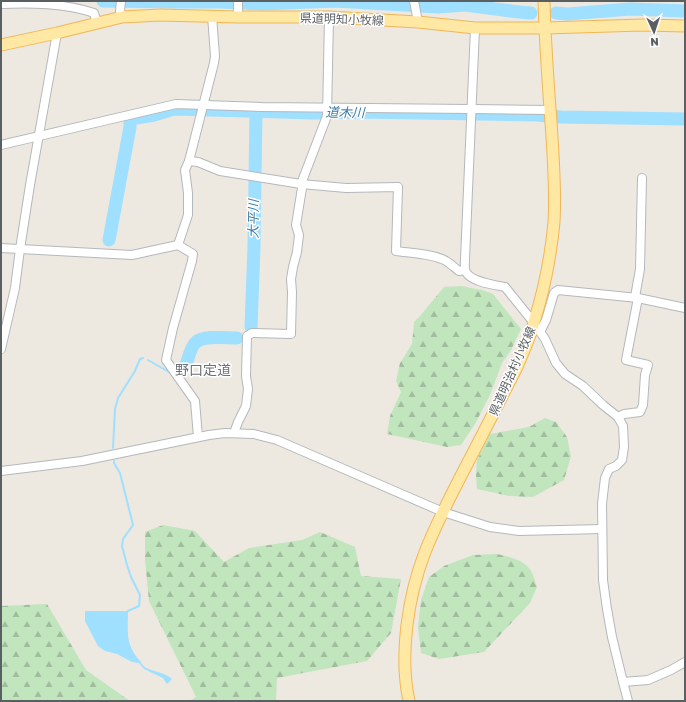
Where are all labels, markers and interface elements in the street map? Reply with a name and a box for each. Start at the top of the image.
street label: 県道明知小牧線 [300,10,384,28]
north arrow [634,12,674,52]
text: N [650,36,659,49]
water label: 道木川 [325,104,367,120]
water label: 大平川 [245,197,261,239]
street label: 県道明治村小牧線 [486,324,538,418]
district label: 野口定道 [175,361,231,378]

